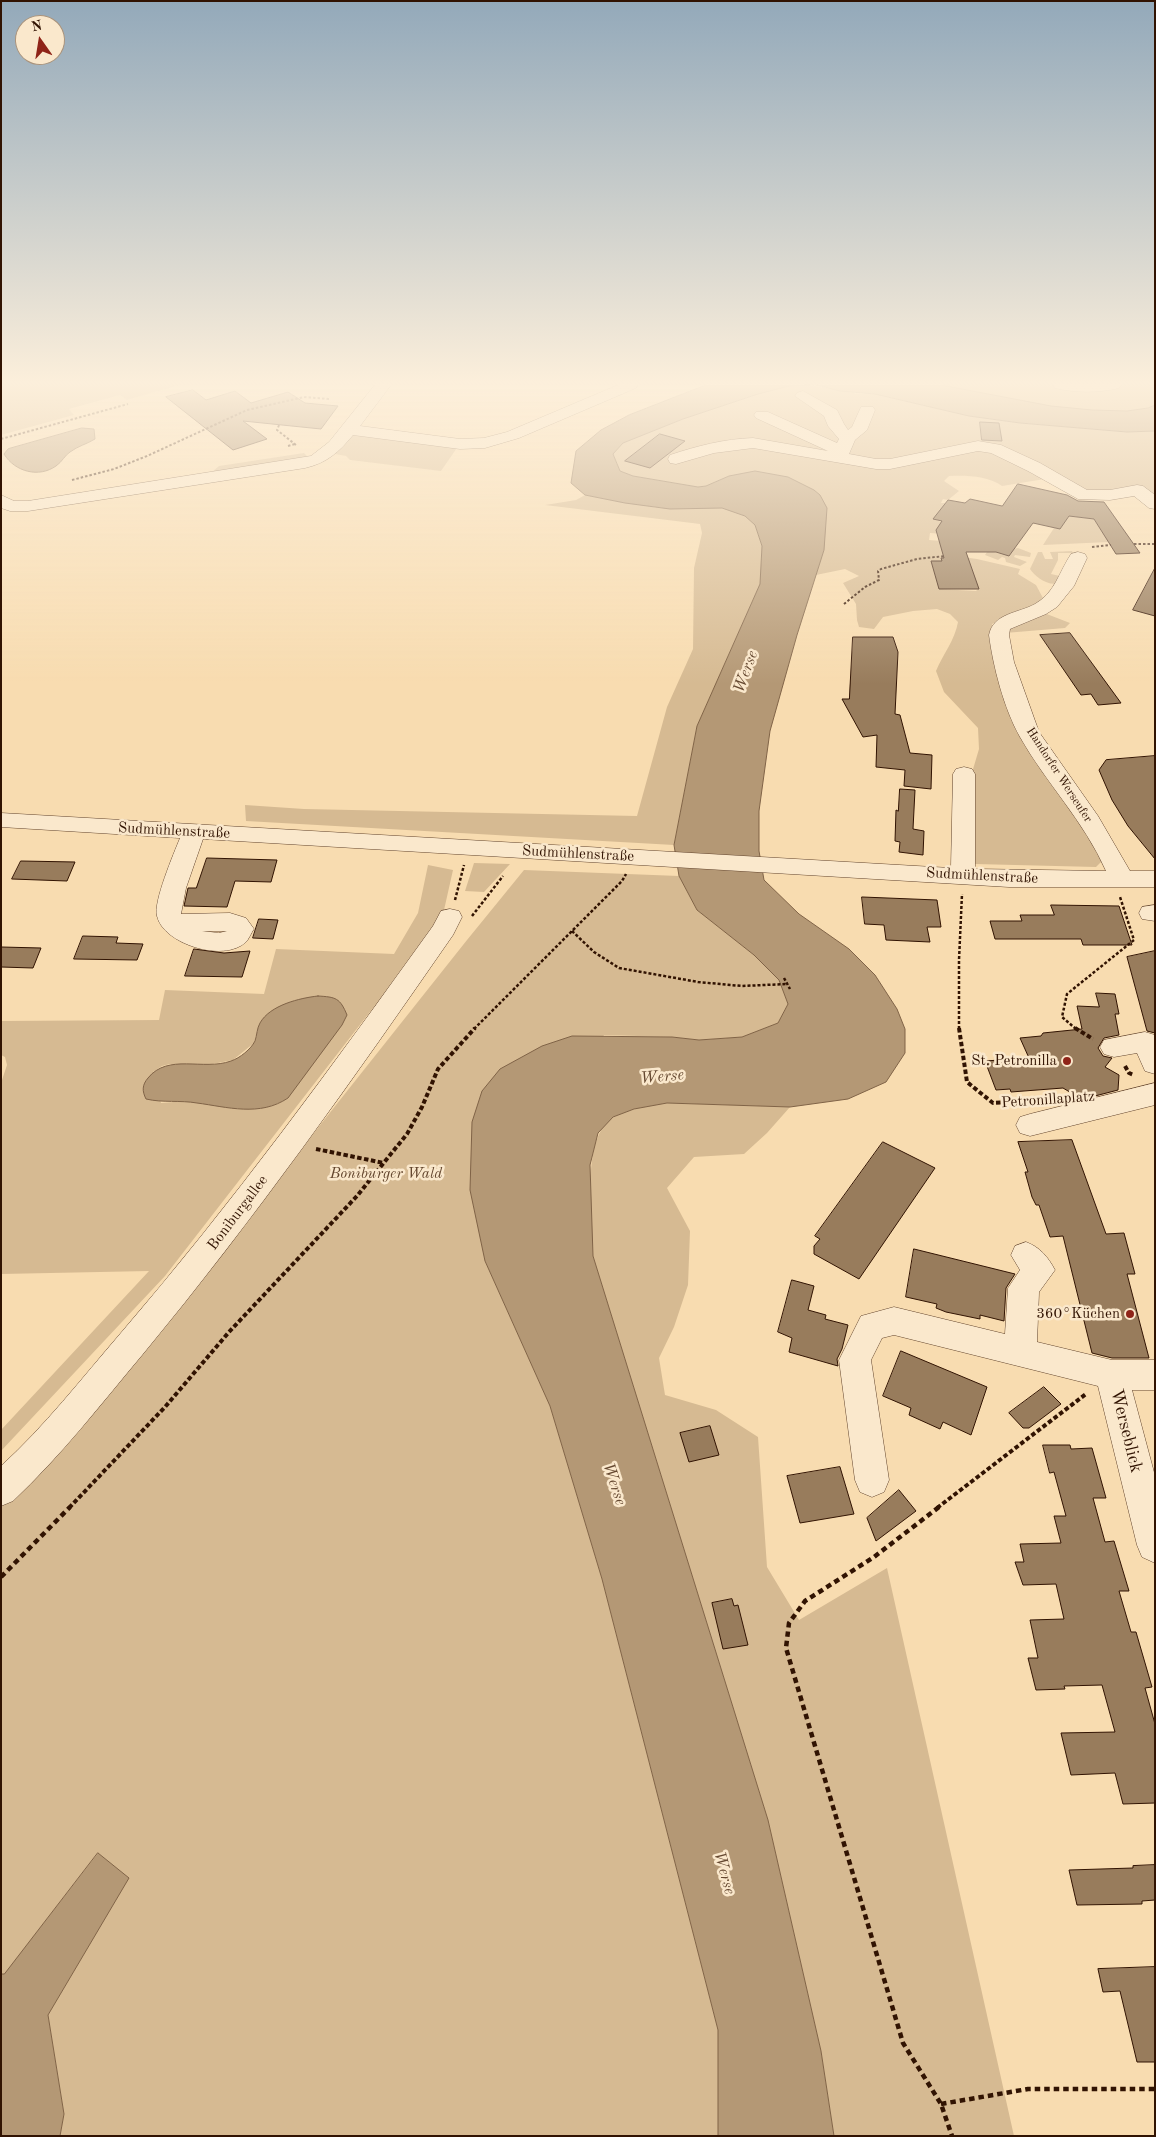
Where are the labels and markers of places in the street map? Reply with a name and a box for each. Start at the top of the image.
place label: St. Petronilla [971,1052,1057,1070]
marker: St. Petronilla [1061,1055,1073,1067]
place label: 360°Küchen [1036,1305,1120,1323]
marker: 360°Küchen [1124,1308,1136,1320]

